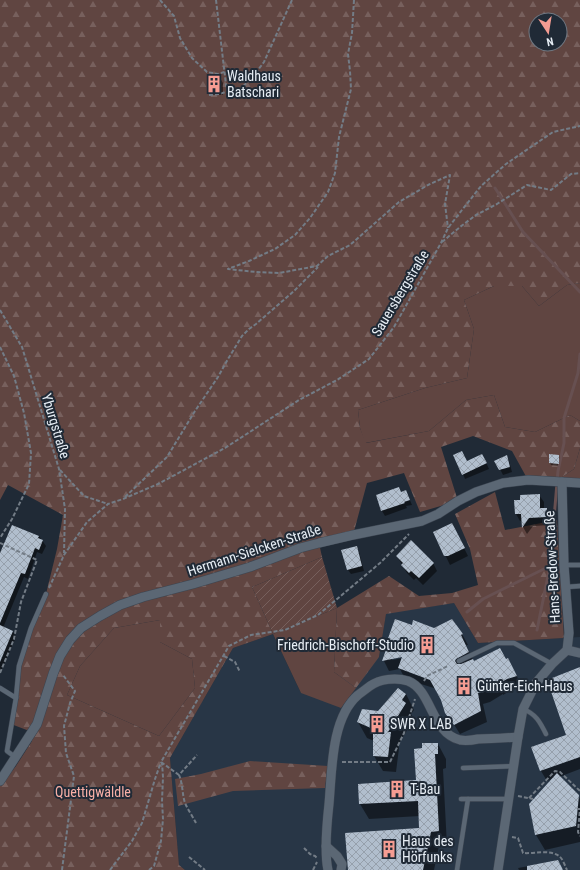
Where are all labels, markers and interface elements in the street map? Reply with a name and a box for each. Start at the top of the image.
north arrow [528,12,568,52]
text: N [545,34,555,48]
place label: Waldhaus Batschari [227,68,281,100]
building icon: Waldhaus Batschari [204,74,224,94]
street label: Sauersbergstraße [368,247,432,339]
street label: Yburgstraße [39,392,74,461]
street label: Hans-Bredow-Straße [541,510,563,624]
street label: Hermann-Sielcken-Straße [185,521,323,579]
building icon: Friedrich-Bischoff-Studio [417,635,437,655]
place label: Friedrich-Bischoff-Studio [277,637,414,653]
building icon: Günter-Eich-Haus [454,676,474,696]
place label: Günter-Eich-Haus [477,678,573,694]
building icon: SWR X LAB [367,714,387,734]
place label: SWR X LAB [390,716,452,732]
building icon: T-Bau [387,779,407,799]
place label: T-Bau [410,781,440,797]
park label: Quettigwäldle [55,784,131,800]
place label: Haus des Hörfunks [402,833,454,865]
building icon: Haus des Hörfunks [379,839,399,859]

